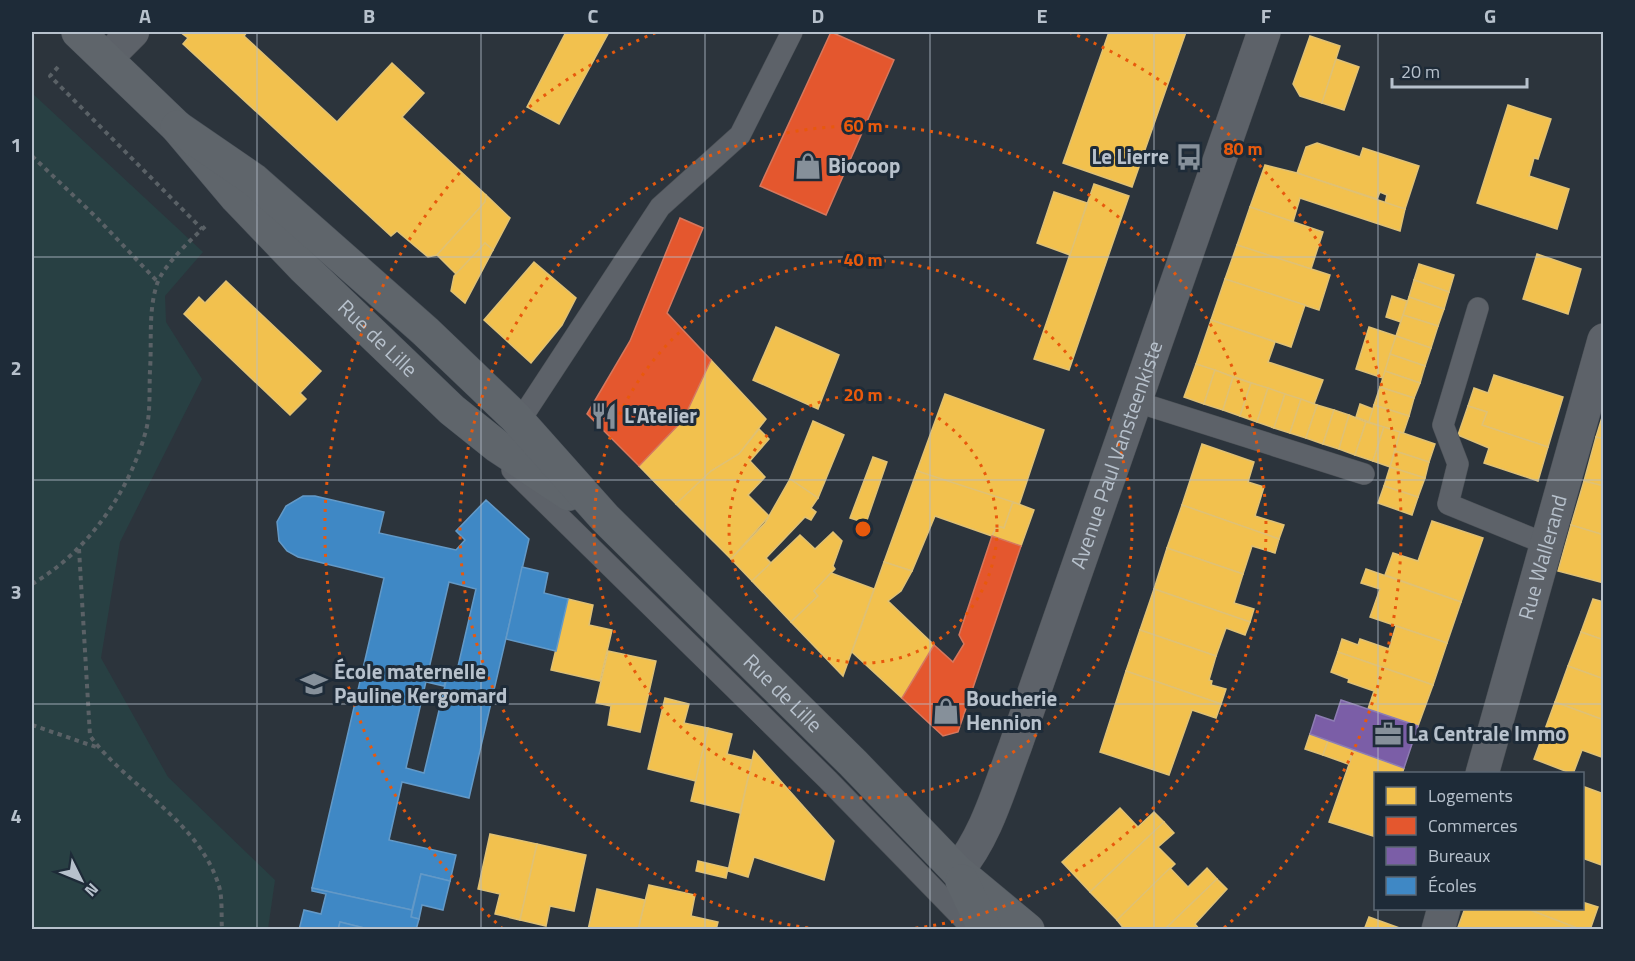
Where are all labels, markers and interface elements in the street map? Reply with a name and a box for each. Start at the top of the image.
text: A [139,0,151,31]
text: B [363,0,375,31]
text: C [588,0,599,31]
text: D [812,0,824,31]
text: E [1036,0,1048,31]
text: F [1261,0,1272,31]
text: G [1484,0,1496,31]
scale bar [1392,51,1527,89]
text: 20 m [1401,58,1440,85]
text: 60 m [843,112,883,139]
text: 1 [10,129,22,160]
text: 80 m [1223,135,1263,162]
place label: Le Lierre [1091,140,1169,172]
bus stop icon: Le Lierre [1174,142,1204,172]
place label: Biocoop [828,149,900,181]
shop icon: Biocoop [793,151,823,181]
text: 40 m [843,246,883,273]
street label: Rue de Lille [331,291,426,384]
street label: Avenue Paul Vansteenkiste [1061,336,1170,573]
text: 2 [10,352,22,383]
text: 20 m [843,381,883,408]
place label: L'Atelier [624,399,697,431]
restaurant icon: L'Atelier [589,401,619,431]
street label: Rue Wallerand [1509,491,1575,623]
centre of rings [853,519,873,539]
text: 3 [10,576,22,607]
street label: Rue de Lille [736,646,830,739]
place label: École maternelle Pauline Kergomard [334,655,507,711]
school or university icon: École maternelle Pauline Kergomard [299,669,329,699]
place label: Boucherie Hennion [966,682,1057,738]
shop icon: Boucherie Hennion [931,696,961,726]
place label: La Centrale Immo [1408,717,1566,749]
office icon: La Centrale Immo [1373,719,1403,749]
legend [1374,772,1584,910]
text: Logements [1428,782,1513,809]
text: 4 [10,800,22,831]
text: Commerces [1428,812,1518,839]
text: Bureaux [1428,842,1491,869]
north arrow [51,850,111,910]
text: Écoles [1428,872,1477,899]
text: N [79,878,105,902]

